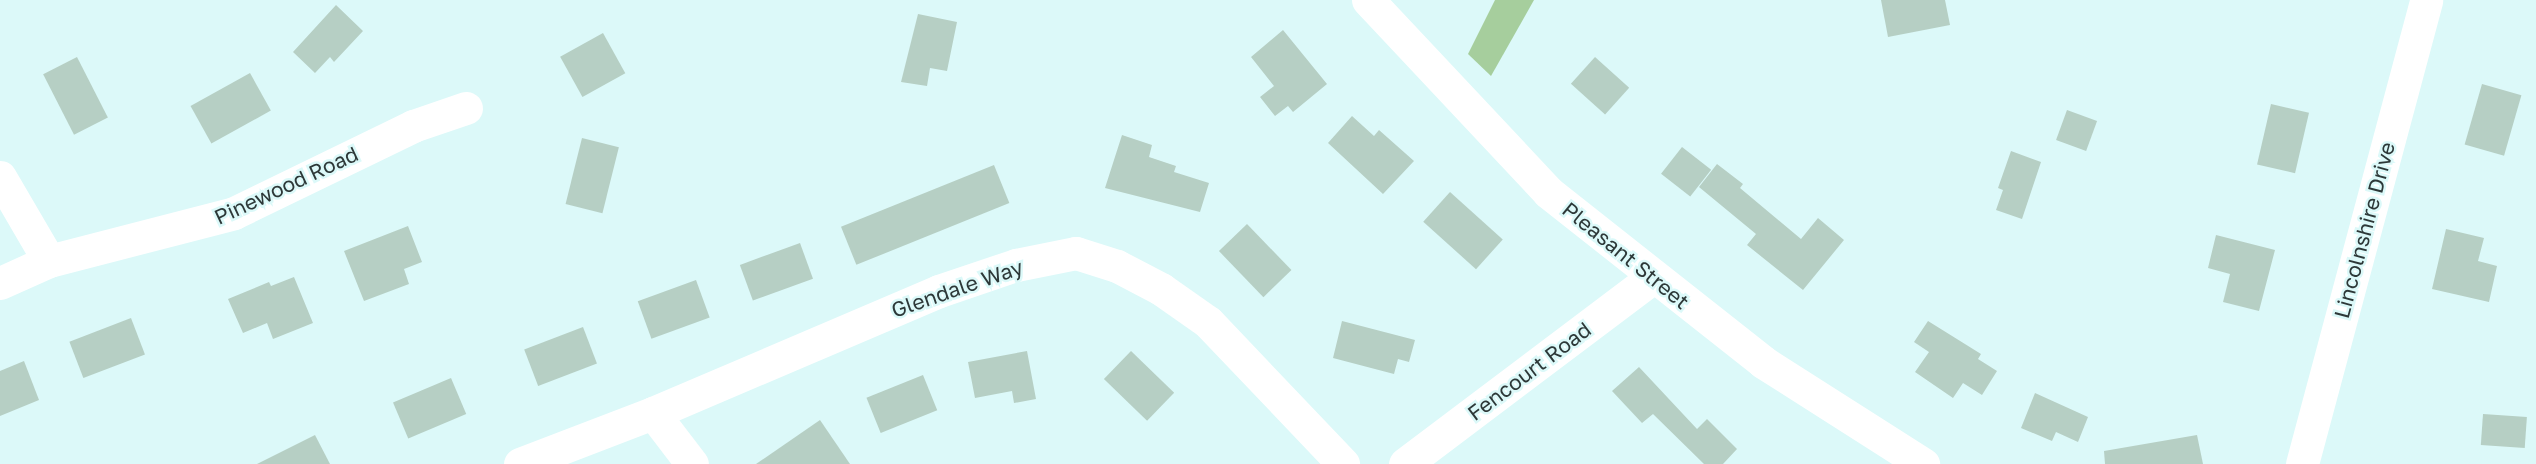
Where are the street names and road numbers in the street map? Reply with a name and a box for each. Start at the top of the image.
street label: Lincolnshire Drive [2328,139,2400,321]
street label: Pinewood Road [210,141,362,229]
street label: Pleasant Street [1558,196,1694,314]
street label: Glendale Way [888,254,1026,322]
street label: Fencourt Road [1462,316,1596,426]

